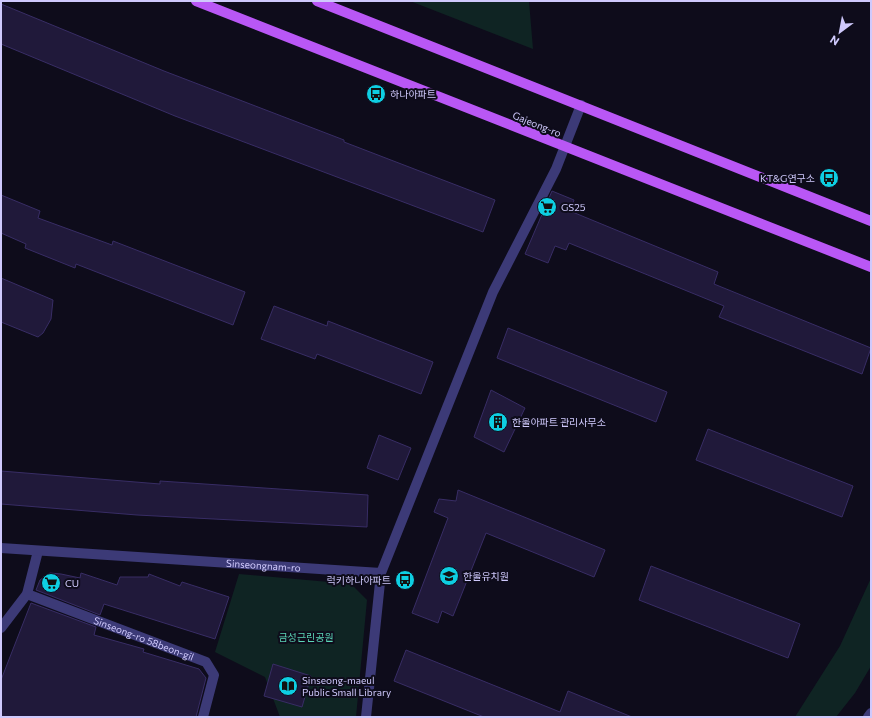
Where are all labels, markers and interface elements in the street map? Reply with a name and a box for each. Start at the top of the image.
north arrow [820,12,860,52]
text: N [827,33,841,49]
bus stop icon: 하나아파트 [365,83,387,105]
place label: 하나아파트 [390,88,436,100]
street label: Gajeong-ro [511,109,563,139]
bus stop icon: KT&G연구소 [818,167,840,189]
place label: KT&G연구소 [760,172,815,184]
supermarket icon: GS25 [536,196,558,218]
place label: GS25 [561,201,586,213]
building icon: 한울아파트 관리사무소 [487,411,509,433]
place label: 한울아파트 관리사무소 [512,416,606,428]
street label: Sinseongnam-ro [226,557,301,574]
school or university icon: 한울유치원 [438,565,460,587]
bus stop icon: 럭키하나아파트 [394,569,416,591]
place label: 한울유치원 [463,570,509,582]
supermarket icon: CU [40,572,62,594]
place label: 럭키하나아파트 [327,574,391,586]
place label: CU [65,577,79,589]
street label: Sinseong-ro 58beon-gil [92,614,196,663]
park label: 금성근린공원 [278,631,334,643]
place label: Sinseong-maeul Public Small Library [302,674,391,698]
library icon: Sinseong-maeul Public Small Library [277,675,299,697]

